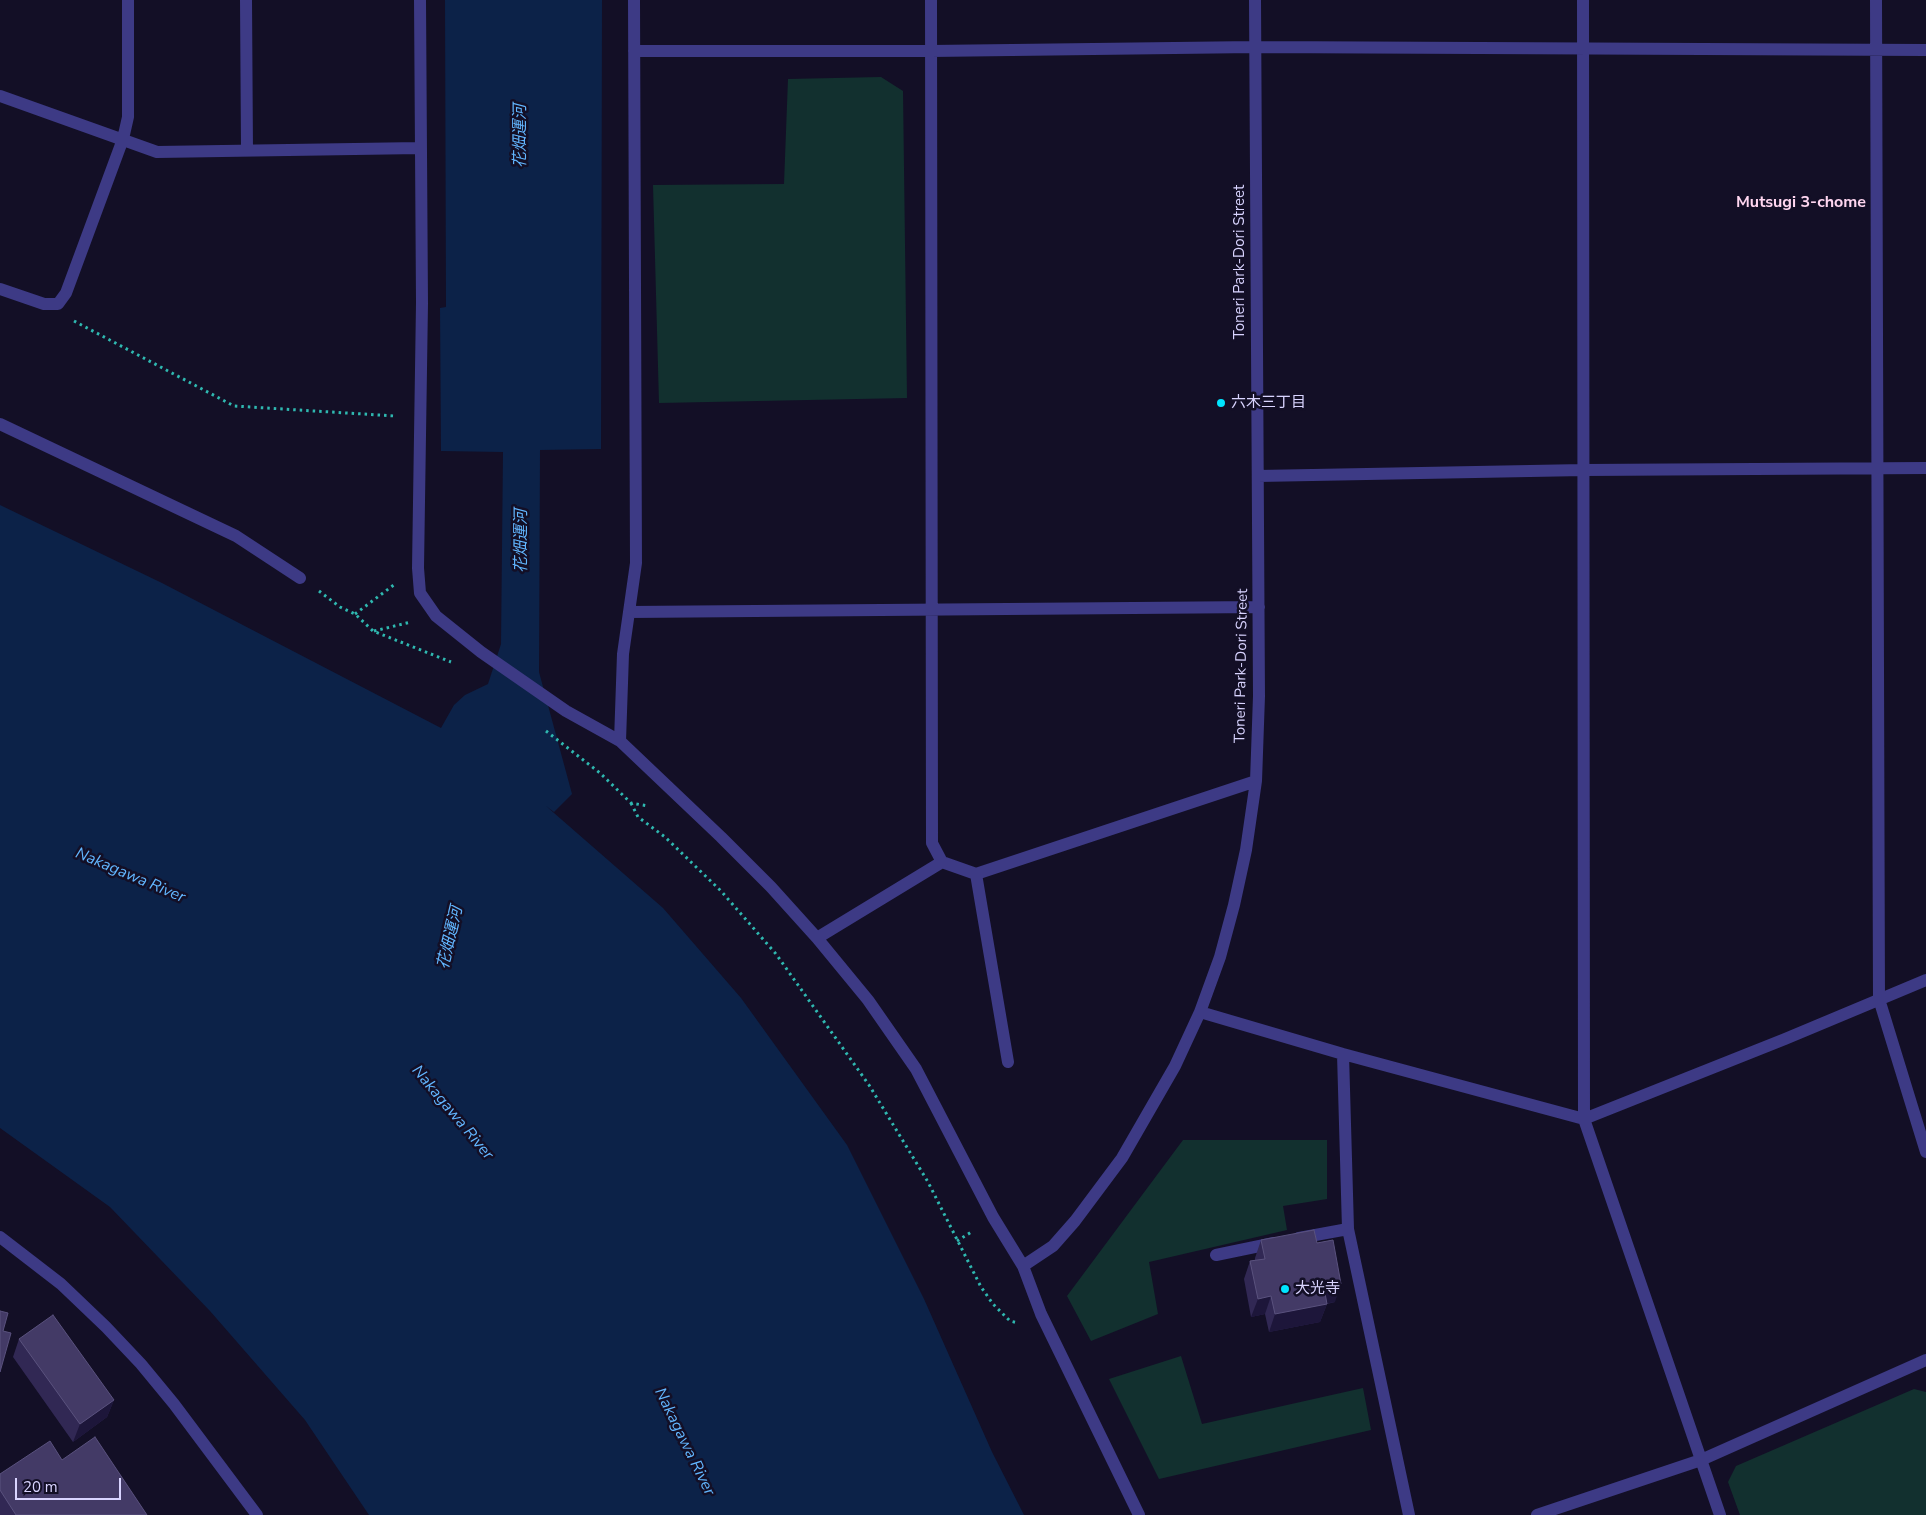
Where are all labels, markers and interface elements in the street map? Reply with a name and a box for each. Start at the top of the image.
water label: 花畑運河 [511,104,531,168]
street label: Toneri Park-Dori Street [1231,185,1249,339]
district label: Mutsugi 3-chome [1736,193,1866,213]
place label: 六木三丁目 [1231,394,1306,412]
marker: 六木三丁目 [1215,397,1227,409]
water label: 花畑運河 [512,509,532,573]
street label: Toneri Park-Dori Street [1232,589,1252,743]
water label: Nakagawa River [72,844,188,908]
water label: 花畑運河 [434,905,468,971]
water label: Nakagawa River [407,1062,497,1164]
place label: 大光寺 [1295,1280,1340,1298]
marker: 大光寺 [1279,1283,1291,1295]
water label: Nakagawa River [650,1385,718,1499]
scale bar [18,1468,124,1500]
text: 20 m [23,1477,58,1497]

